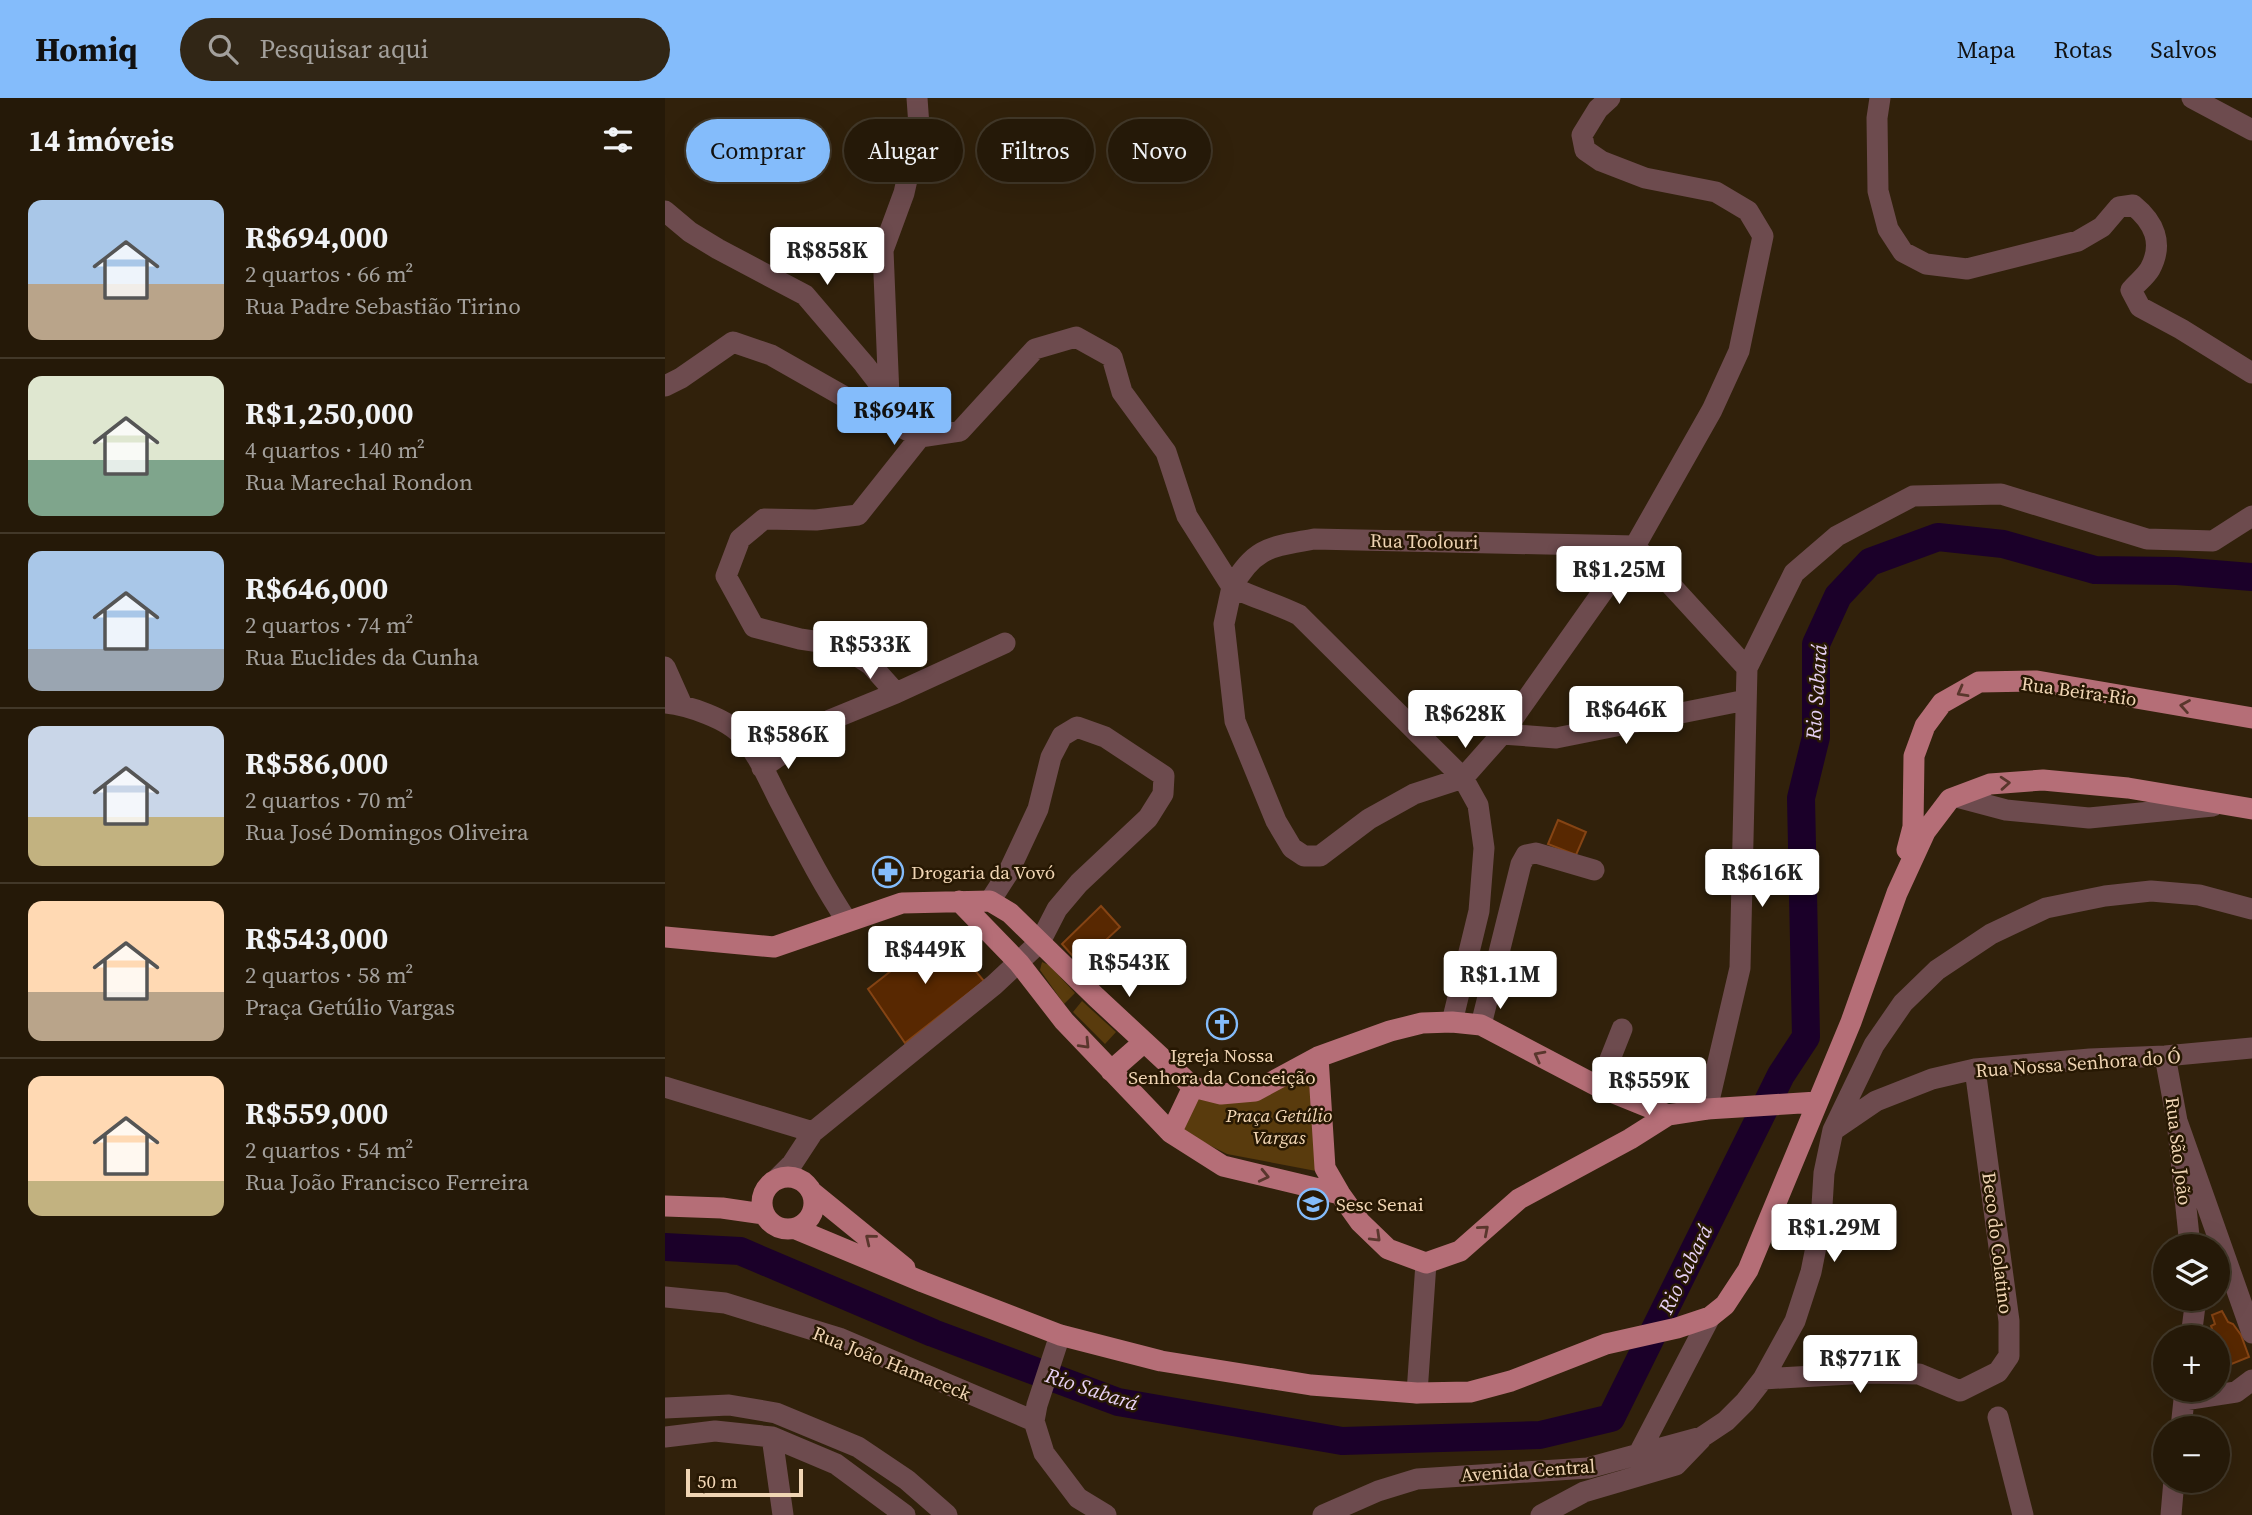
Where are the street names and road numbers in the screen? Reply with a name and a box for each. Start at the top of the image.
street label: Rua Toolouri [1370,527,1479,555]
street label: Rua Beira-Rio [2020,670,2138,712]
street label: Rua Nossa Senhora do Ó [1974,1043,2182,1083]
street label: Rua São João [2159,1095,2199,1207]
street label: Beco do Colatino [1976,1171,2020,1315]
street label: Rua João Hamaceck [809,1319,975,1407]
street label: Avenida Central [1460,1452,1596,1488]

